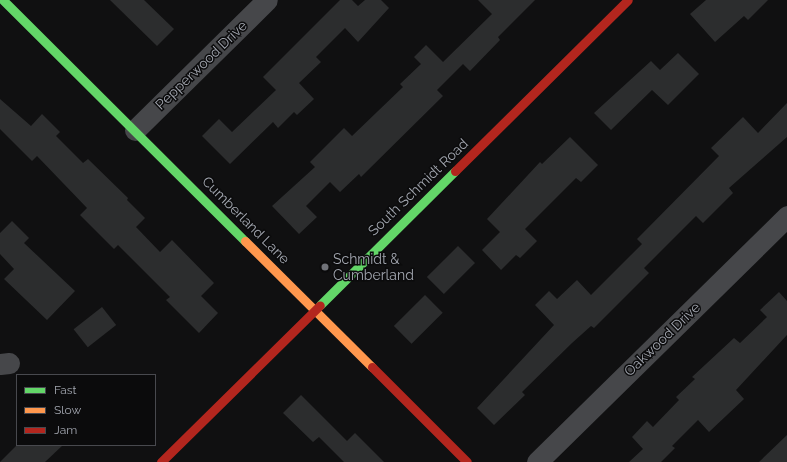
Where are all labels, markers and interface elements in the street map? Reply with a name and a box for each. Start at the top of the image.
street label: Pepperwood Drive [152,17,250,113]
street label: South Schmidt Road [365,135,471,239]
street label: Cumberland Lane [199,173,293,267]
place label: Schmidt & Cumberland [333,251,414,284]
marker: Schmidt & Cumberland [320,262,330,272]
street label: Oakwood Drive [621,299,703,379]
legend [16,374,156,446]
text: Fast [54,383,77,397]
text: Slow [54,403,81,417]
text: Jam [54,423,77,437]

